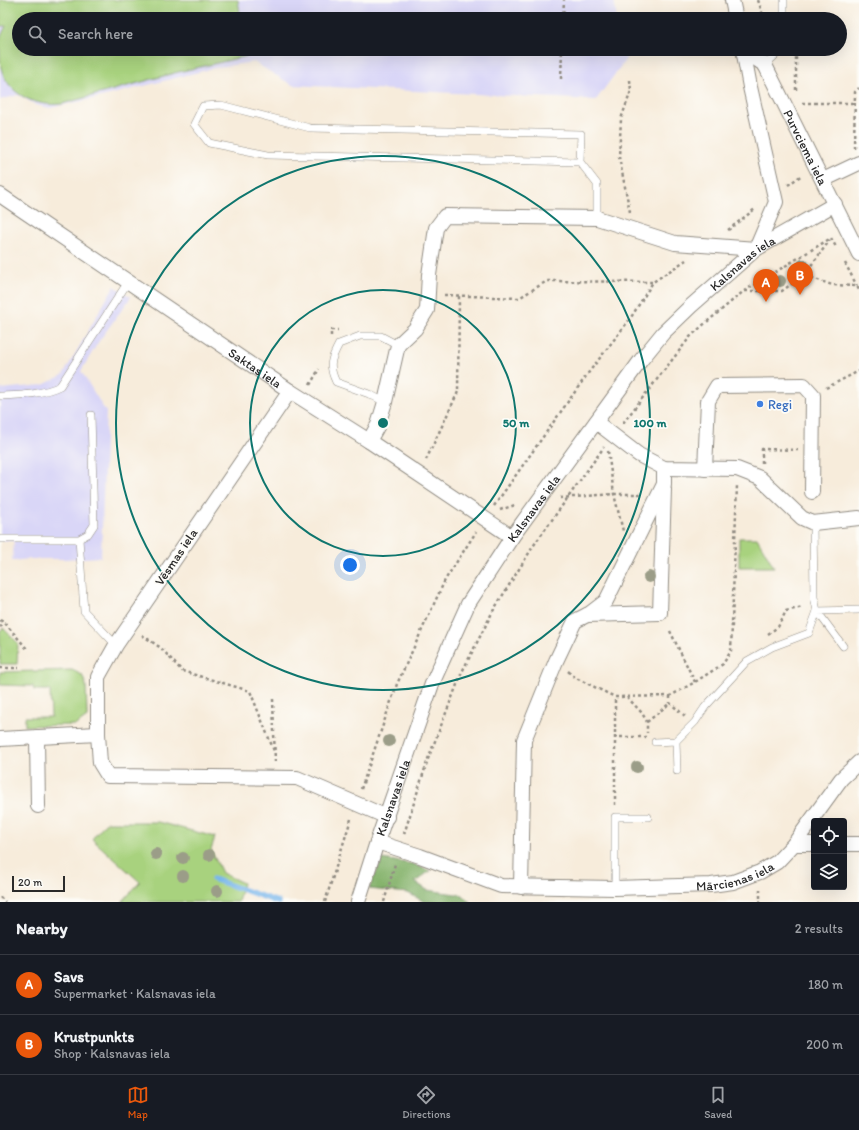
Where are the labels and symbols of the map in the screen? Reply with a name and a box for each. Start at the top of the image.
street label: Purvciema iela [781,107,831,188]
street label: Kalsnavas iela [707,232,778,294]
pin: B [787,262,813,295]
pin: A [753,269,779,302]
street label: Saktas iela [226,344,285,391]
place label: Regi [768,397,792,412]
marker: Regi [755,399,765,409]
centre of rings [376,416,390,430]
text: 50 m [503,416,530,430]
text: 100 m [633,416,667,430]
street label: Kalsnavas iela [504,471,563,545]
street label: Vēsmas iela [152,526,201,588]
your location [340,555,360,575]
street label: Kalsnavas iela [372,757,413,838]
street label: Mārcienas iela [696,858,777,893]
scale bar [12,874,65,893]

